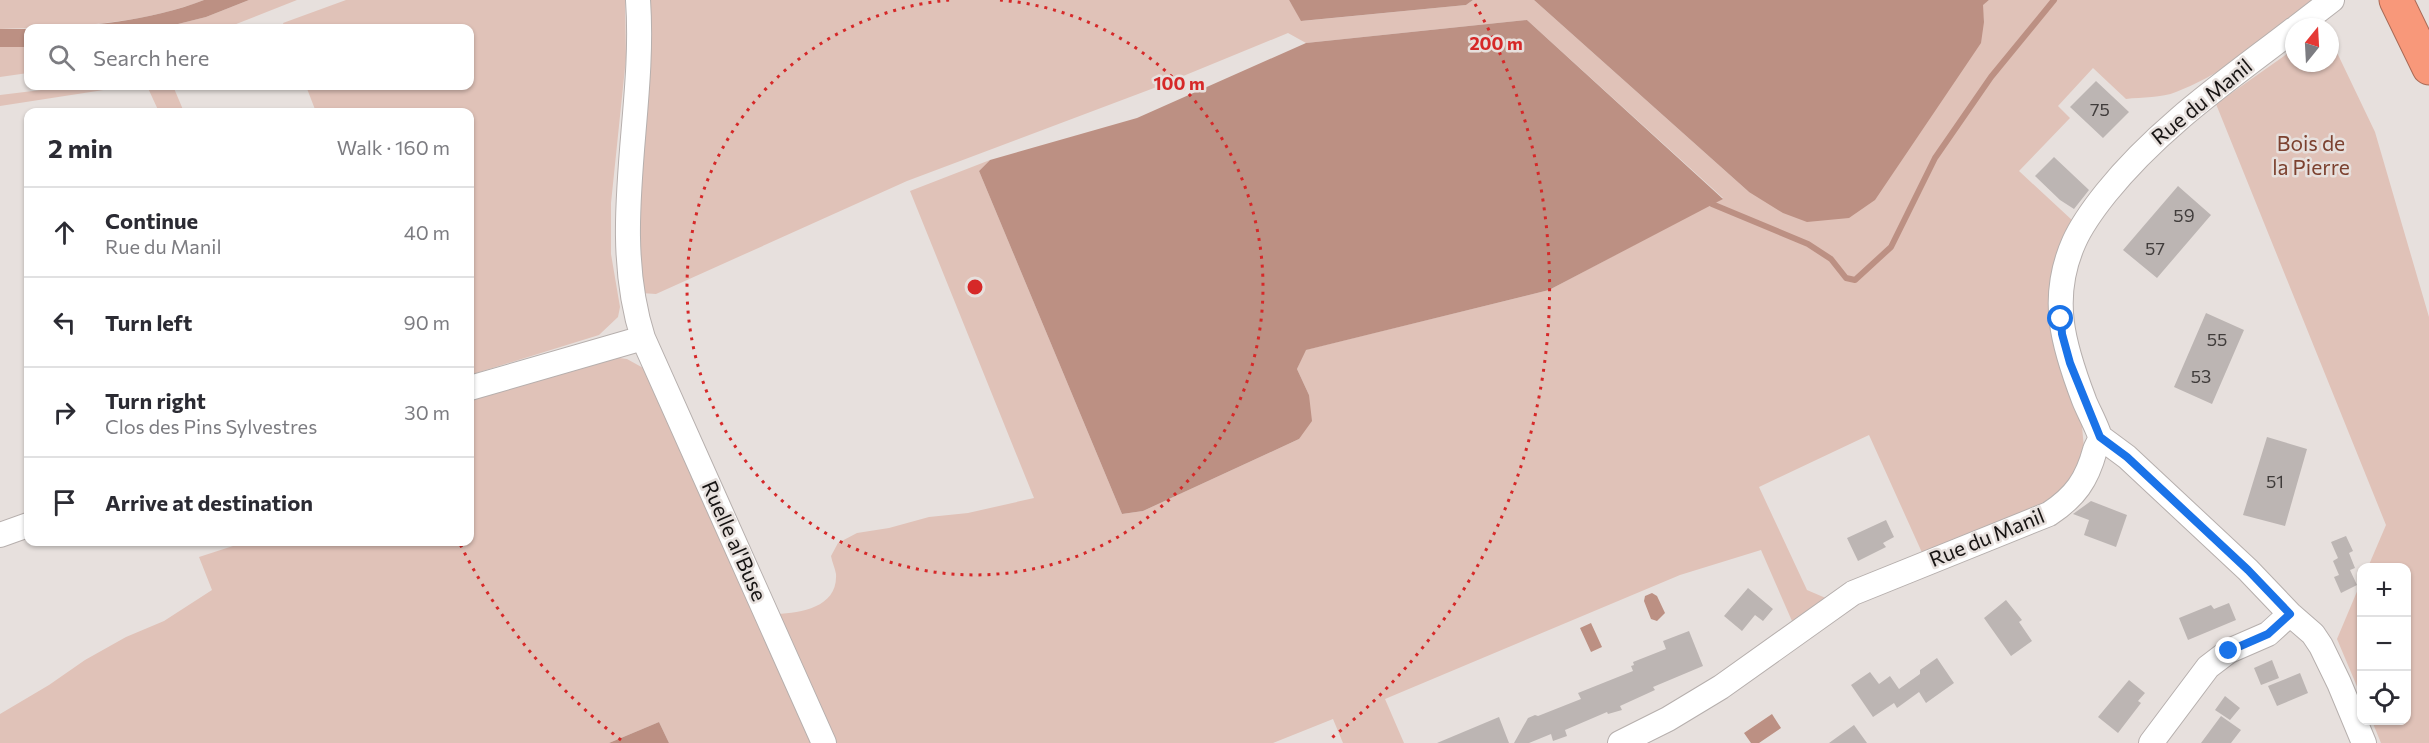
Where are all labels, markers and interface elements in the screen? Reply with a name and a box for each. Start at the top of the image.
north arrow [2285,18,2339,72]
search box [24,24,474,90]
text: 200 m [1469,32,1523,54]
icon: search [45,41,78,74]
text: Search here [93,44,209,71]
street label: Rue du Manil [2146,53,2256,149]
text: 100 m [1153,72,1205,94]
house number: 75 [2090,98,2110,120]
park label: Bois de la Pierre [2272,130,2350,179]
text: 2 min [48,132,113,163]
text: Walk · 160 m [337,135,450,159]
house number: 59 [2173,204,2195,226]
text: Continue [105,207,198,234]
icon: ahead [48,216,81,249]
text: 40 m [404,220,450,244]
text: Rue du Manil [105,234,221,258]
house number: 57 [2145,237,2165,259]
centre of rings [965,277,985,297]
route start [2047,305,2073,331]
icon: left [48,306,81,339]
text: Turn left [105,309,192,336]
text: 90 m [404,310,450,334]
house number: 55 [2207,328,2227,350]
house number: 53 [2191,365,2211,387]
text: Turn right [105,387,206,414]
icon: right [48,396,81,429]
text: 30 m [404,400,450,424]
text: Clos des Pins Sylvestres [105,414,317,438]
house number: 51 [2266,470,2284,492]
street label: Ruelle al'Buse [698,476,773,604]
icon: arrive [48,486,81,519]
text: Arrive at destination [105,489,313,516]
street label: Rue du Manil [1925,502,2048,571]
map controls [2357,563,2411,725]
button: + [2357,563,2411,617]
button: − [2357,617,2411,671]
route end [2215,637,2241,663]
button: locate [2357,671,2411,725]

